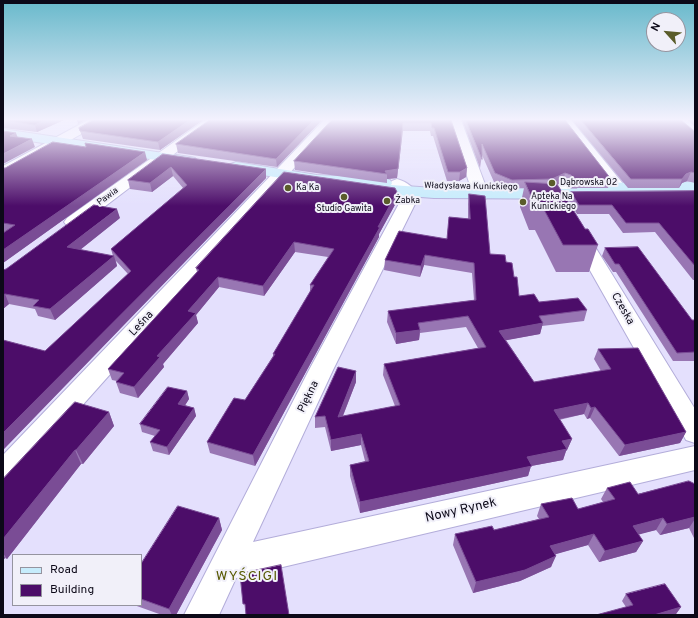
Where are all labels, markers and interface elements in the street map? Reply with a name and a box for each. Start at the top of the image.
north arrow [646,12,686,52]
text: N [648,20,664,34]
marker: Dąbrowska 02 [547,178,557,188]
place label: Dąbrowska 02 [560,178,617,188]
street label: Władysława Kunickiego [424,181,518,193]
marker: Ka Ka [283,183,293,193]
place label: Ka Ka [296,183,319,193]
street label: Pawia [95,186,121,208]
marker: Studio Gawita [339,192,349,202]
place label: Apteka Na Kunickiego [531,192,576,213]
marker: Żabka [382,196,392,206]
place label: Żabka [395,196,420,206]
marker: Apteka Na Kunickiego [518,197,528,207]
place label: Studio Gawita [316,204,372,214]
street label: Czeska [608,291,636,327]
street label: Leśna [127,309,157,339]
street label: Piękna [296,379,322,415]
street label: Nowy Rynek [424,495,498,527]
legend [12,554,142,606]
text: Road [50,562,78,578]
district label: WYŚCIGI [216,569,278,585]
text: Building [50,582,94,598]

